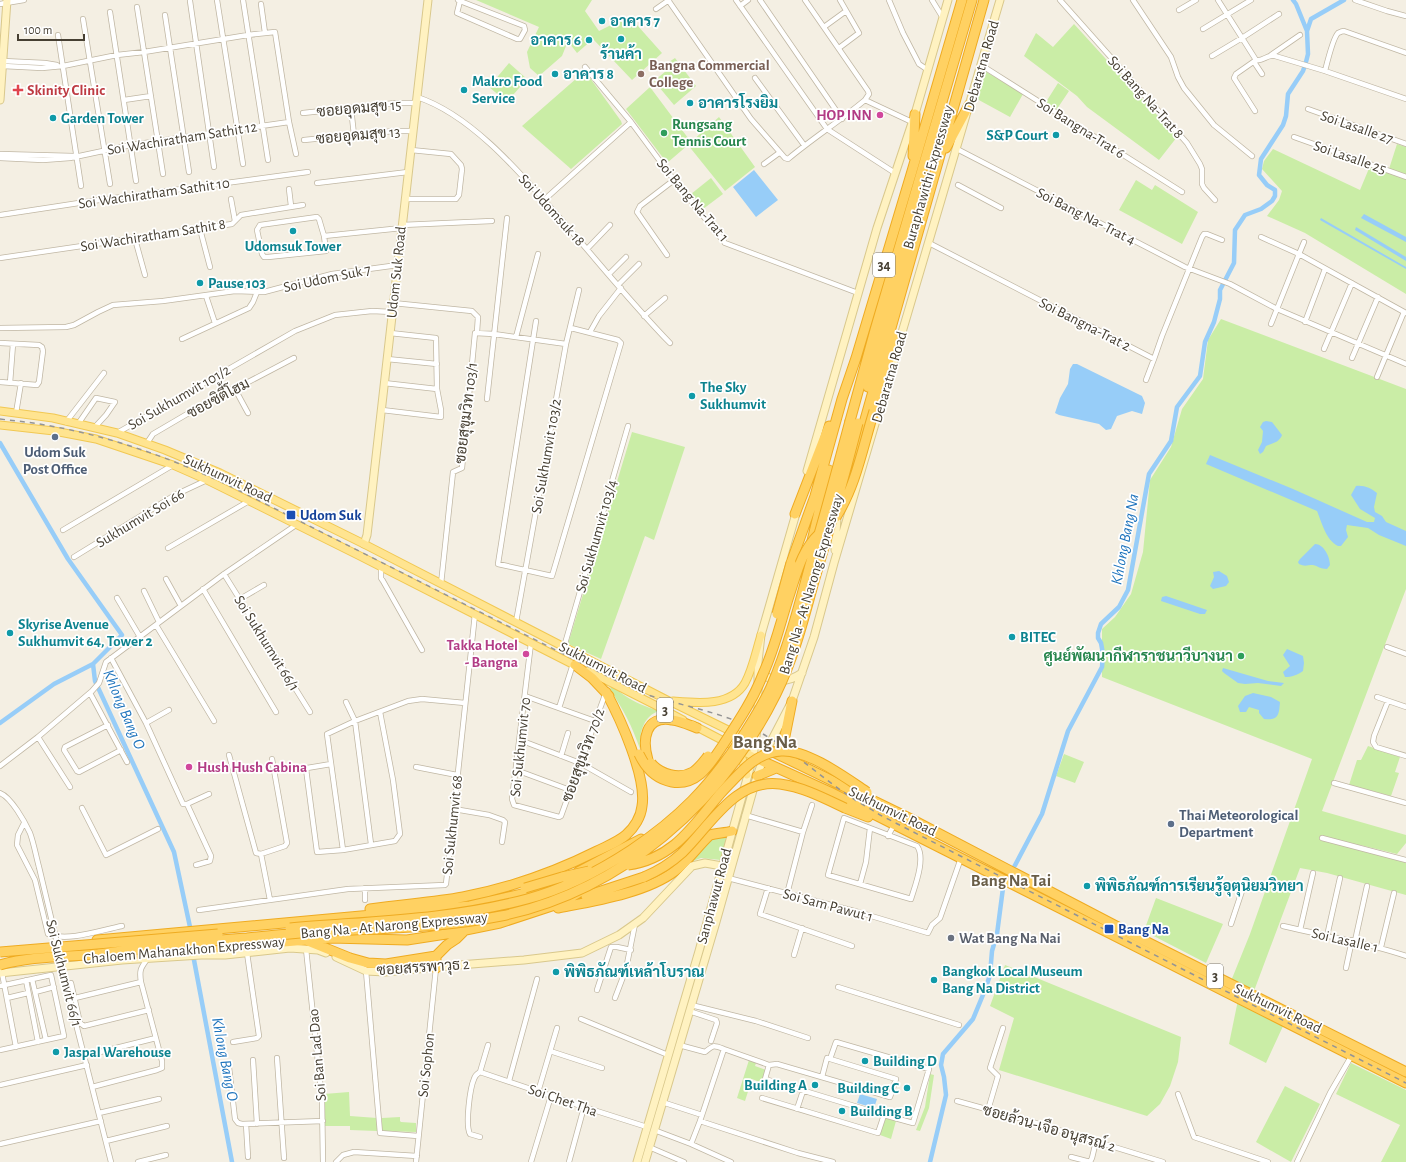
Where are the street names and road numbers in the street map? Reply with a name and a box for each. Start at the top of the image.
street label: Debaratna Road [961,18,1002,114]
street label: Soi Bang Na-Trat 8 [1105,53,1186,142]
street label: Soi Bangna-Trat 6 [1034,95,1127,161]
street label: ซอยอุดมสุข 15 [316,97,402,123]
street label: Buraphawithi Expressway [901,103,956,251]
street label: Soi Lasalle 27 [1319,108,1395,147]
street label: Soi Wachiratham Sathit 12 [106,119,258,158]
street label: ซอยอุดมสุข 13 [315,124,401,150]
street label: Soi Lasalle 25 [1312,138,1388,177]
street label: Soi Bang Na-Trat 1 [654,156,732,245]
street label: Soi Udomsuk 18 [516,172,588,249]
street label: Soi Wachiratham Sathit 10 [77,175,231,212]
street label: Soi Bang Na- Trat 4 [1034,185,1138,248]
street label: Soi Wachiratham Sathit 8 [79,217,227,254]
street label: Udom Suk Road [384,225,409,319]
road number: 34 [873,253,895,277]
street label: Soi Udom Suk 7 [282,262,372,295]
street label: Soi Bangna-Trat 2 [1037,295,1133,354]
street label: Debaratna Road [869,329,910,425]
street label: ซอยสุขุมวิท 103/1 [451,361,483,465]
street label: Soi Sukhumvit 101/2 [126,362,233,433]
street label: ซอยซิตี้โฮม [181,369,252,421]
street label: Soi Sukhumvit 103/2 [529,397,564,515]
street label: Sukhumvit Road [181,451,275,506]
street label: Soi Sukhumvit 103/4 [573,478,620,594]
street label: Sukhumvit Soi 66 [93,486,187,551]
street label: Bang Na - At Narong Expressway [777,492,846,676]
street label: Soi Sukhumvit 66/1 [231,593,302,694]
street label: Sukhumvit Road [557,639,649,696]
street label: Soi Sukhumvit 70 [508,696,533,798]
road number: 3 [657,698,673,722]
street label: ซอยสุขุมวิท 70/2 [558,705,610,805]
street label: Soi Sukhumvit 68 [440,774,465,876]
street label: Sukhumvit Road [847,784,939,839]
street label: Sanphawut Road [695,846,735,946]
street label: Soi Sam Pawut 1 [781,886,875,925]
street label: Bang Na - At Narong Expressway [300,910,489,941]
street label: Soi Sukhumvit 66/1 [43,918,84,1028]
street label: Soi Lasalle 1 [1310,926,1380,955]
street label: Chaloem Mahanakhon Expressway [83,934,286,967]
street label: ซอยสรรพาวุธ 2 [376,957,470,981]
road number: 3 [1207,964,1223,988]
street label: Sukhumvit Road [1232,981,1324,1036]
street label: Soi Ban Lad Dao [306,1008,329,1102]
street label: Soi Sophon [416,1032,437,1098]
street label: Soi Chet Tha [526,1082,599,1119]
street label: ซอยล้วน-เจือ อนุสรณ์ 2 [980,1099,1118,1158]

